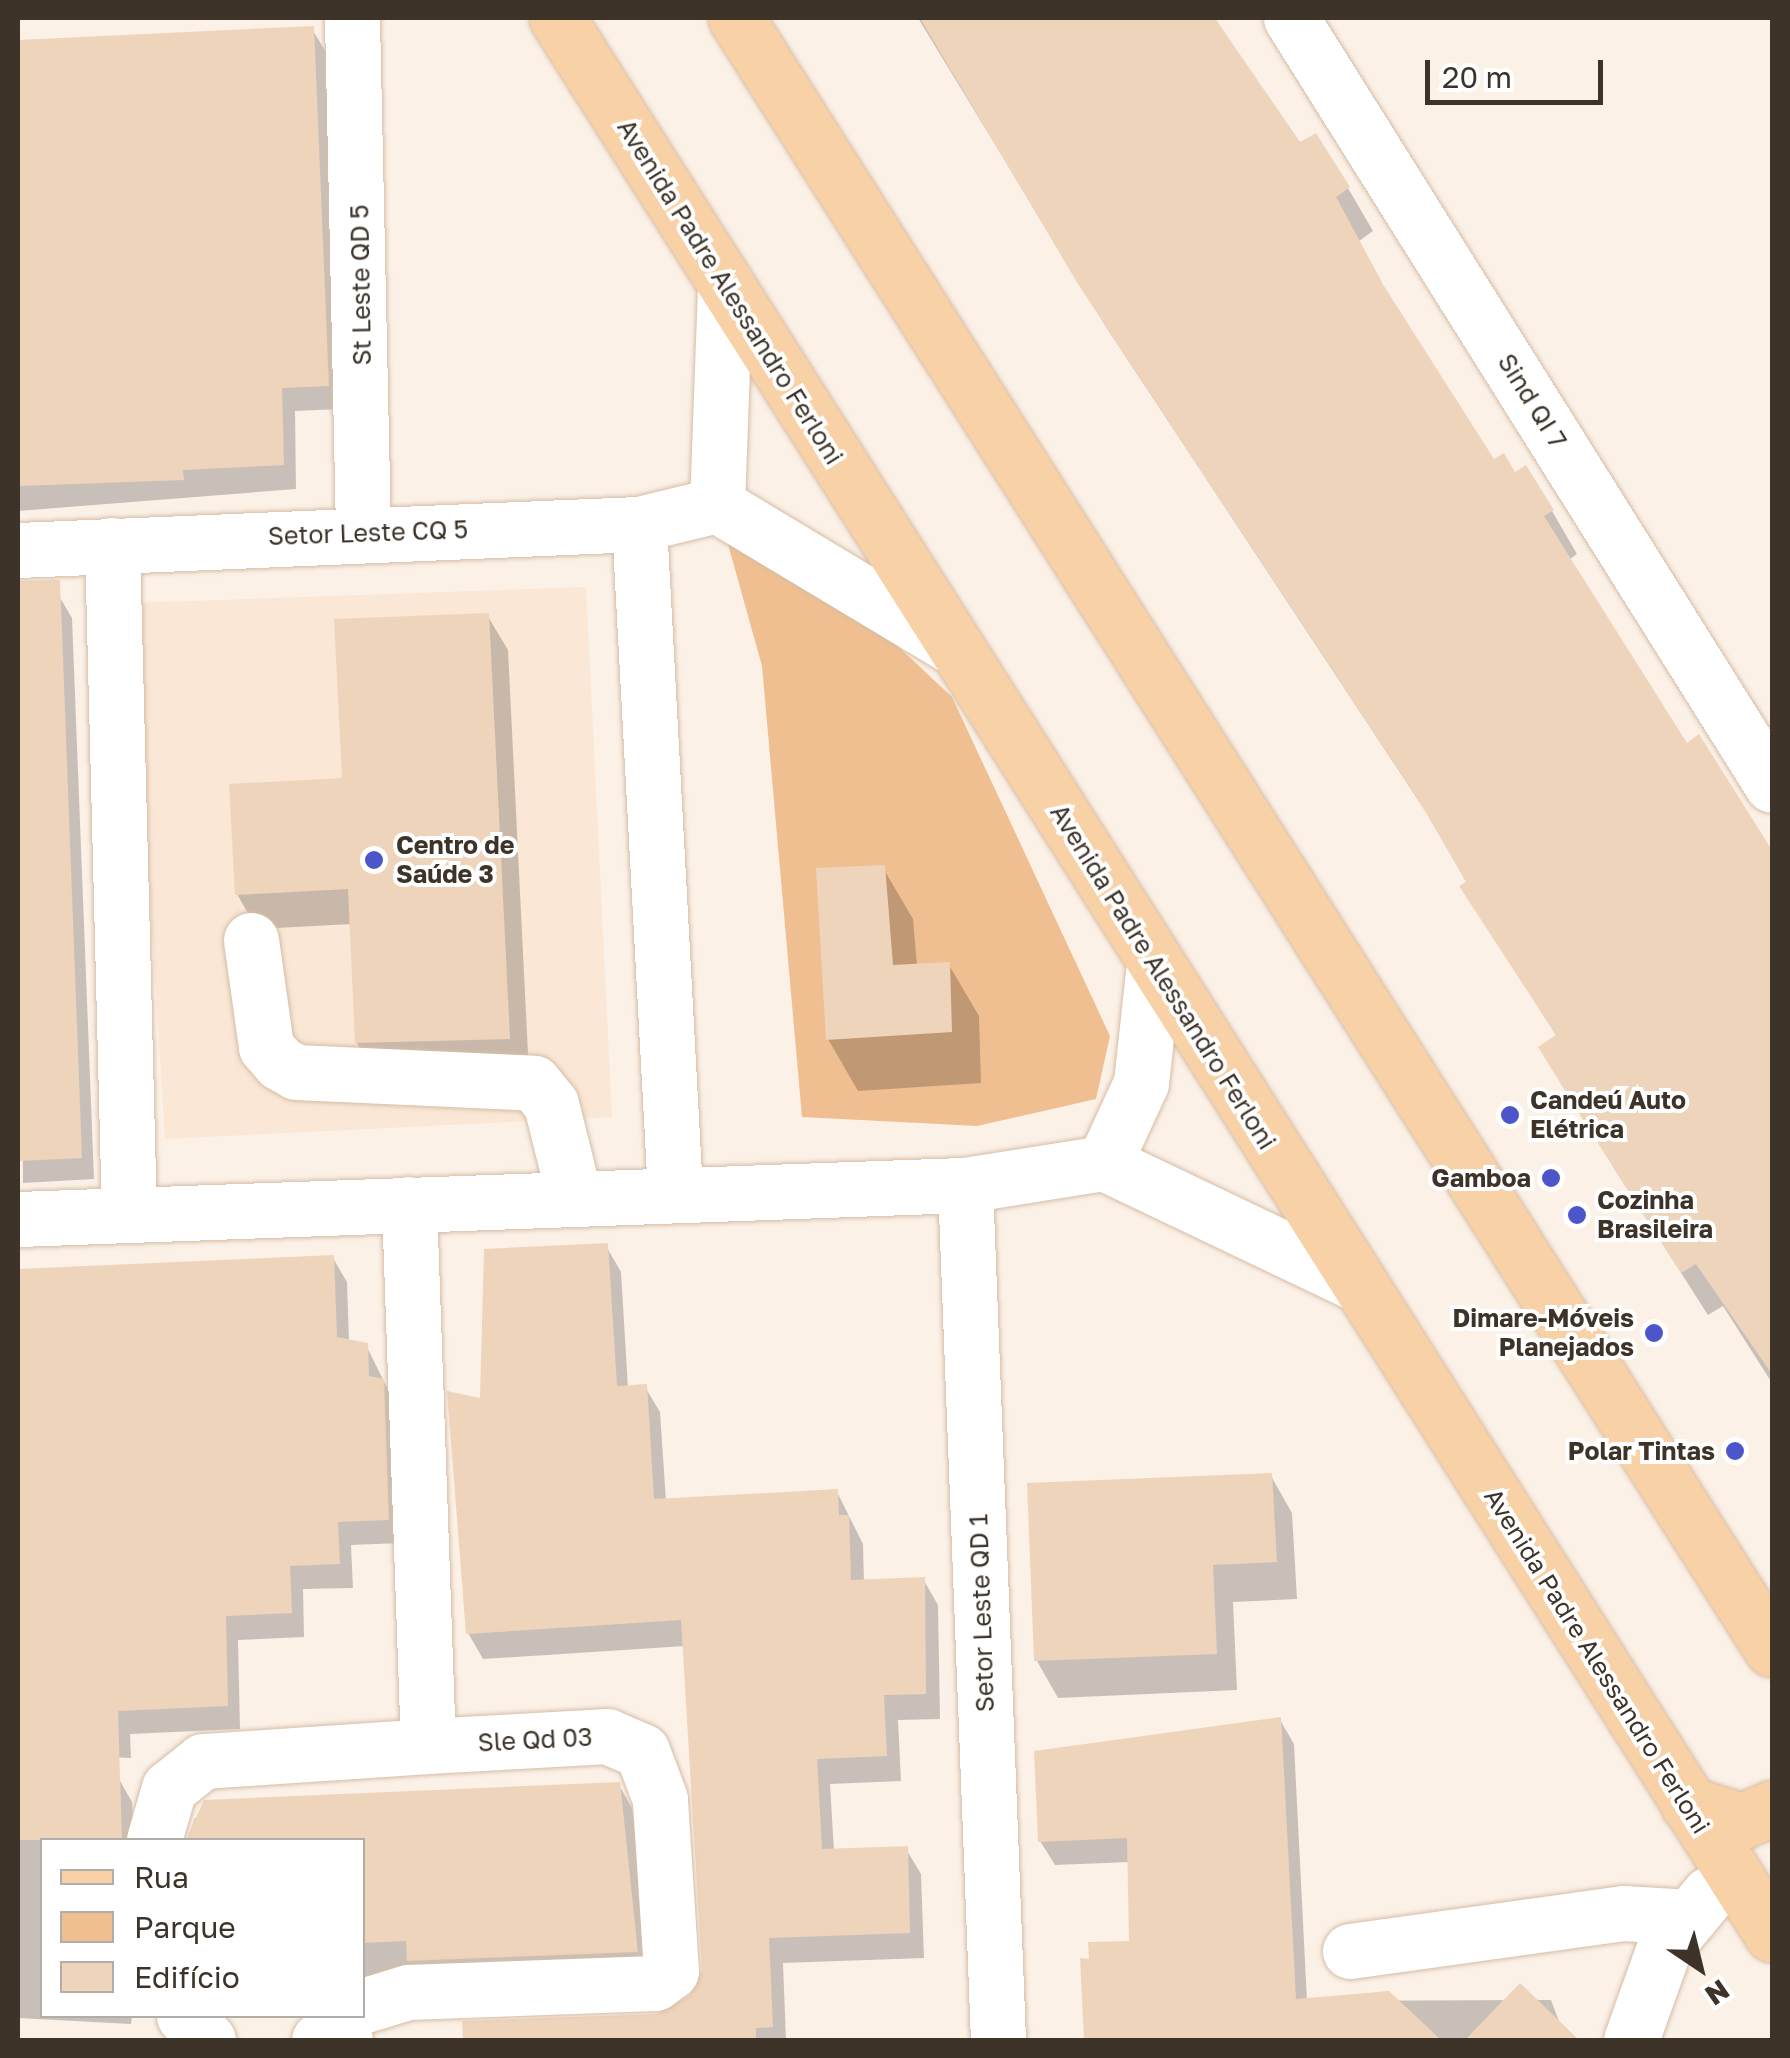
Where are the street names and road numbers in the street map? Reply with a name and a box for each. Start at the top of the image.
street label: Avenida Padre Alessandro Ferloni [611,114,849,470]
street label: St Leste QD 5 [345,204,377,366]
street label: Sind QI 7 [1491,348,1573,454]
street label: Setor Leste CQ 5 [267,515,469,551]
street label: Avenida Padre Alessandro Ferloni [1044,799,1282,1155]
street label: Avenida Padre Alessandro Ferloni [1478,1483,1716,1839]
street label: Setor Leste QD 1 [964,1513,1000,1713]
street label: Sle Qd 03 [477,1722,593,1758]

